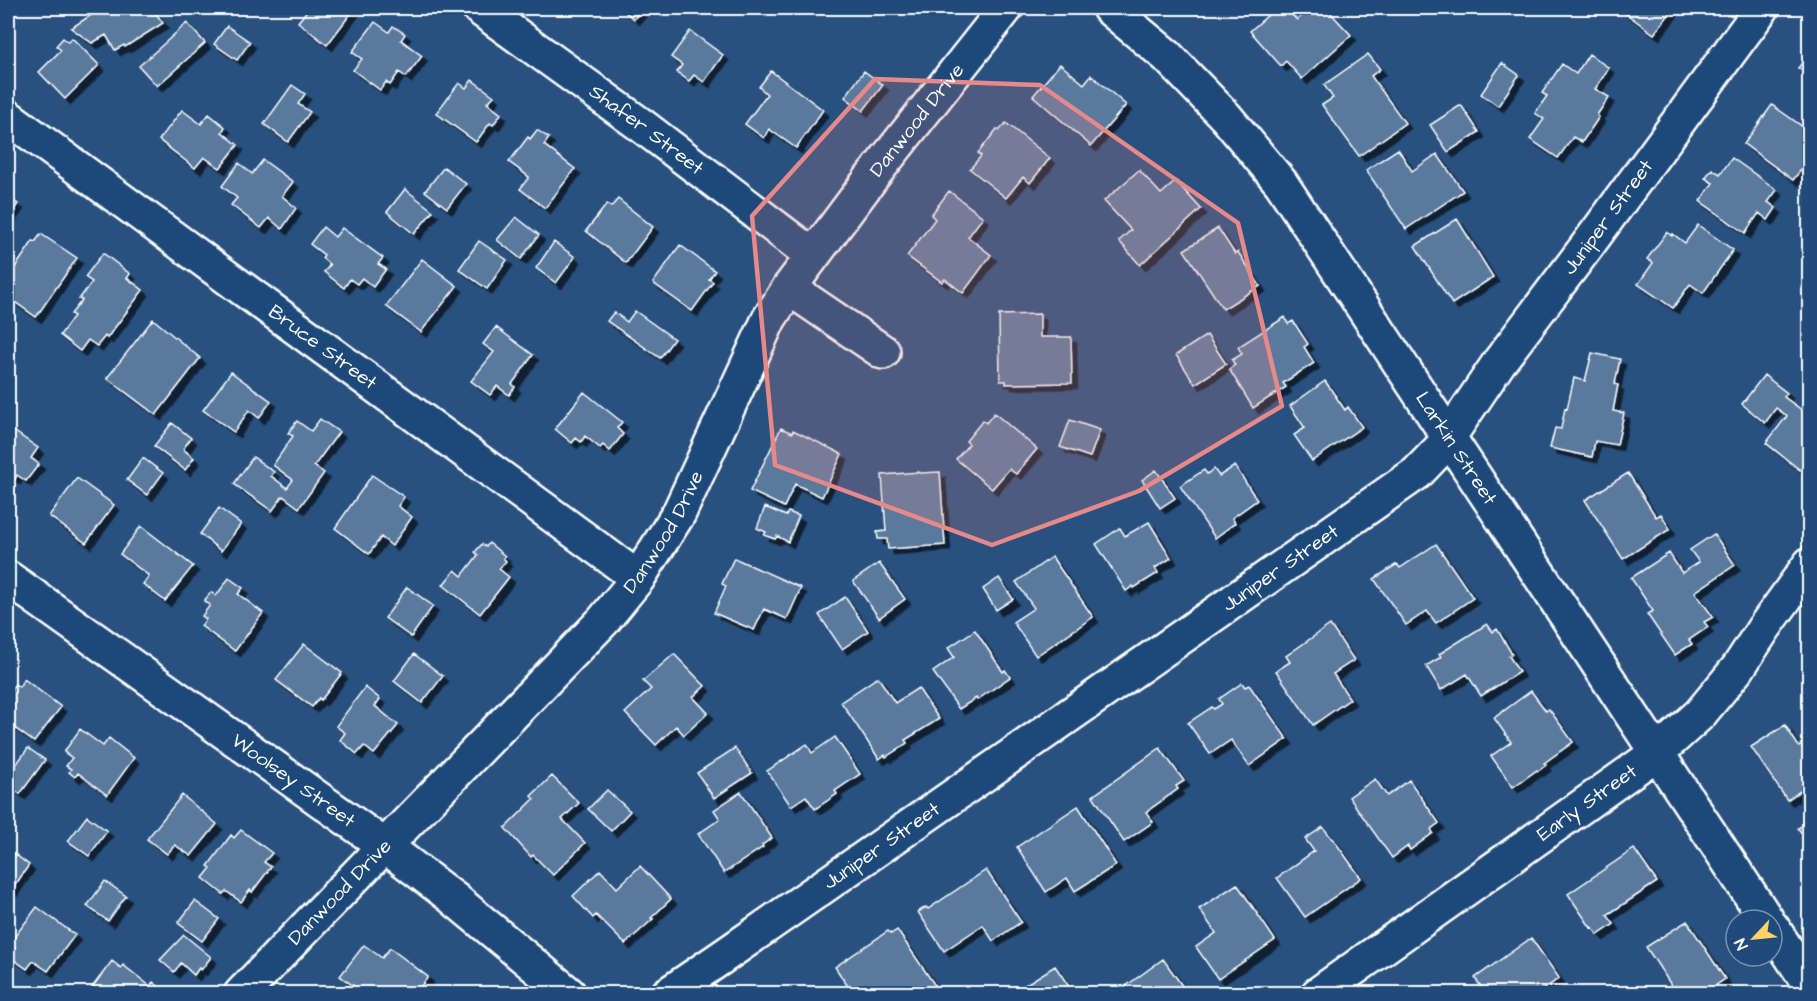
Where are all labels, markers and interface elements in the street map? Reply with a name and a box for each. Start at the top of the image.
street label: Danwood Drive [863,57,971,183]
street label: Shafer Street [583,78,709,182]
street label: Juniper Street [1556,154,1660,280]
street label: Bruce Street [263,298,383,397]
street label: Larkin Street [1409,386,1504,510]
street label: Danwood Drive [617,466,711,600]
street label: Juniper Street [1216,518,1345,619]
street label: Woolsey Street [226,727,361,835]
street label: Early Street [1531,757,1643,848]
street label: Juniper Street [818,795,946,896]
street label: Danwood Drive [282,833,398,951]
north arrow [1724,908,1784,968]
text: N [1729,935,1754,953]

